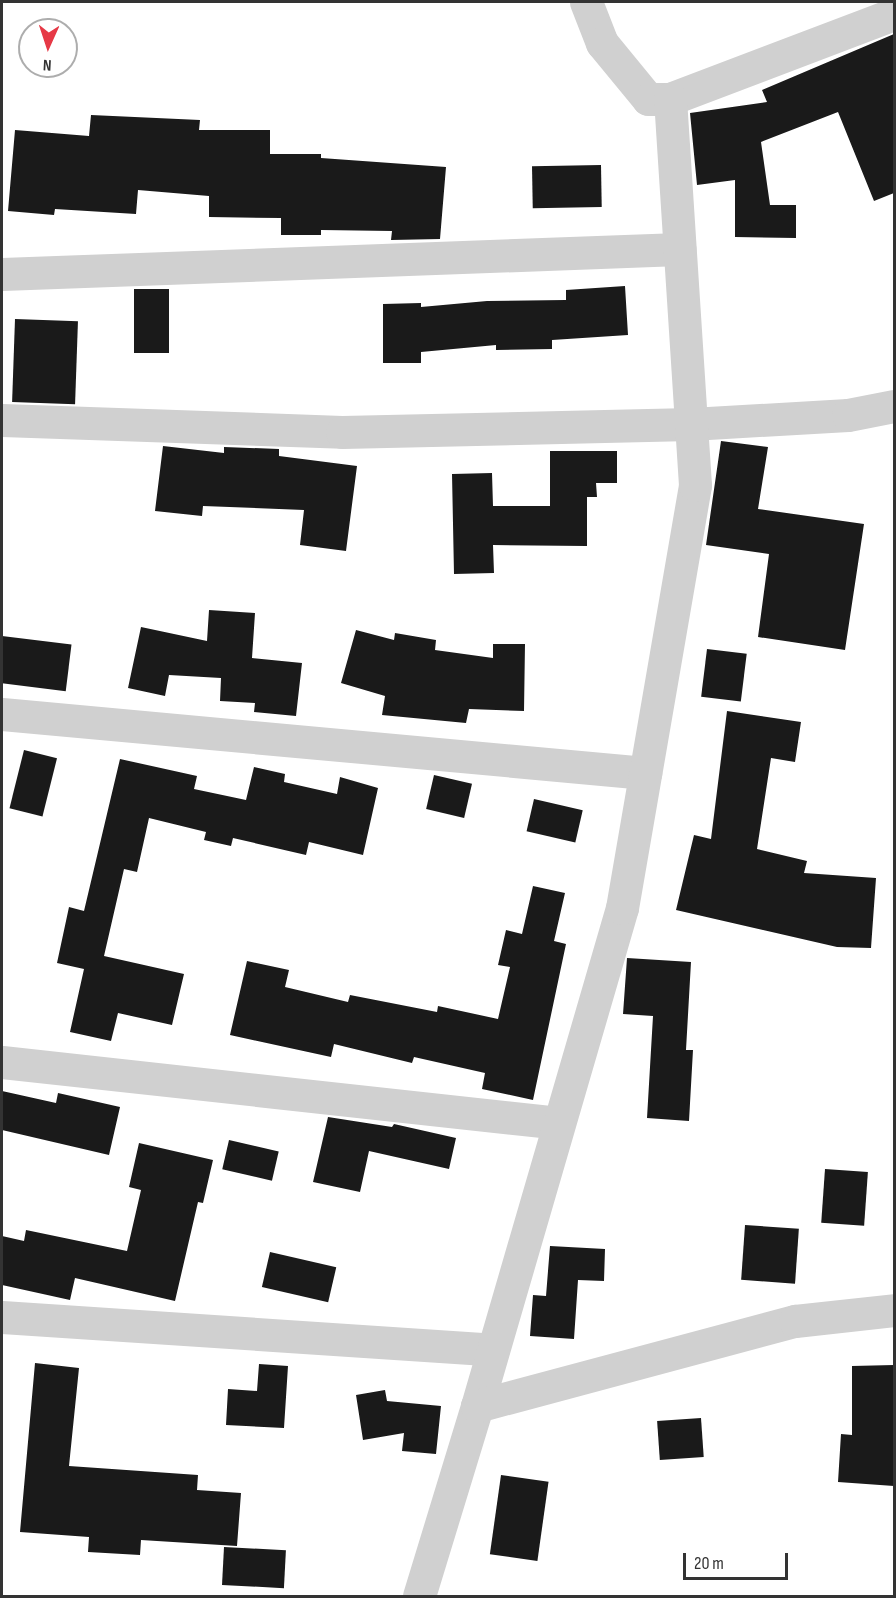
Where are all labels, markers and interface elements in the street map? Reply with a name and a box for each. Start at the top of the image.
north arrow [18,18,78,78]
text: N [42,55,52,74]
scale bar [686,1541,791,1579]
text: 20 m [694,1553,724,1574]

